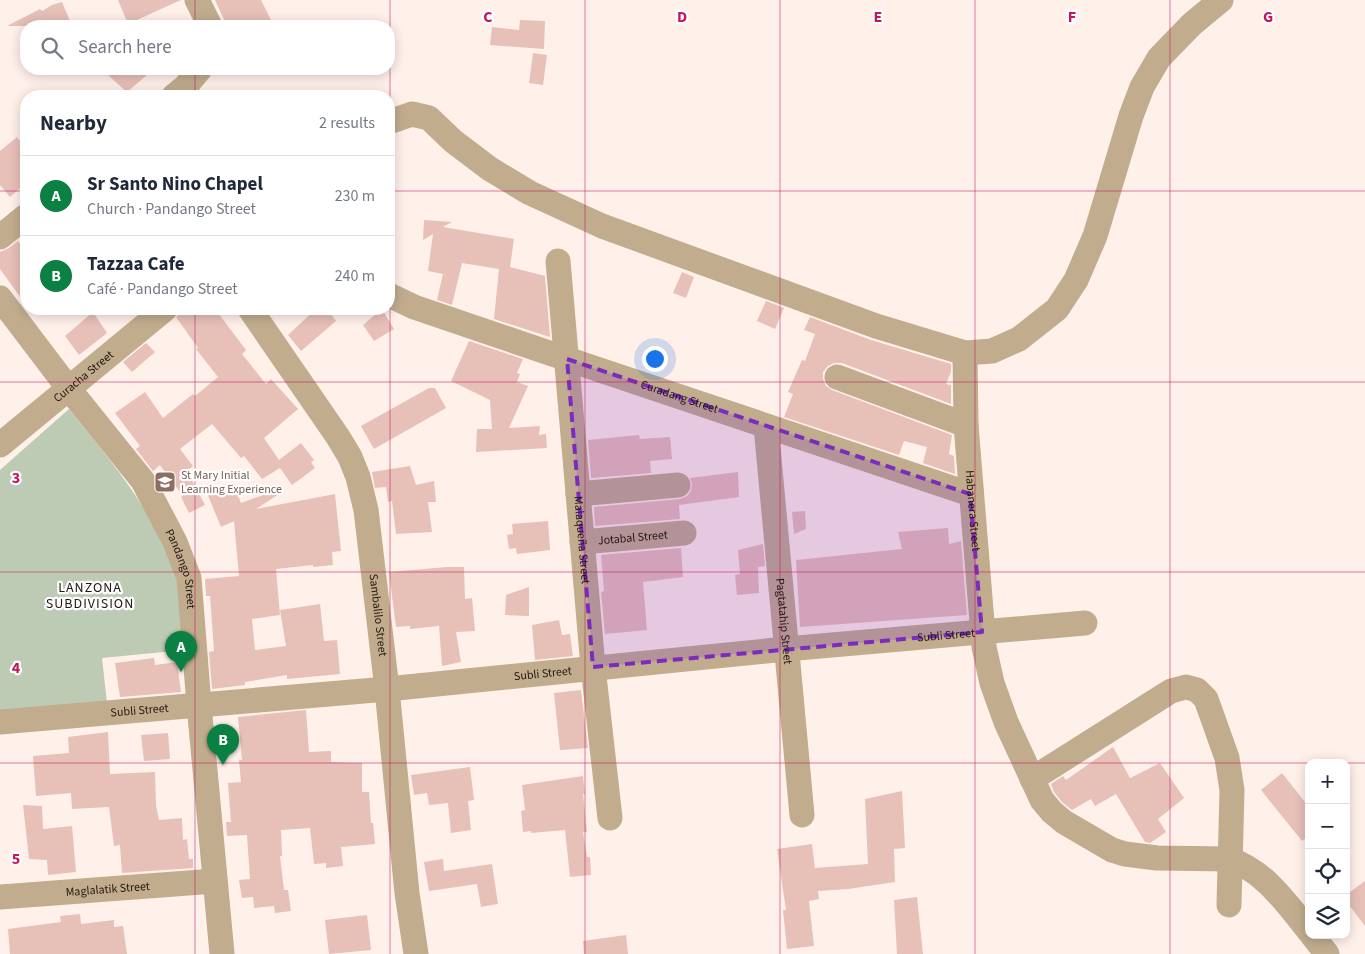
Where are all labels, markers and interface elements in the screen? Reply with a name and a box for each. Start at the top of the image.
text: C [483,6,493,28]
text: D [677,6,687,28]
text: E [874,6,882,28]
text: F [1068,6,1076,28]
text: G [1263,6,1273,28]
search box [20,20,395,75]
icon: search [38,34,66,62]
text: Search here [78,34,172,61]
text: Nearby [40,108,107,138]
text: 2 results [319,112,375,134]
text: Sr Santo Nino Chapel [87,171,263,198]
text: A [51,185,61,207]
text: 230 m [335,185,375,207]
text: Church · Pandango Street [87,198,256,220]
text: Tazzaa Cafe [87,251,185,278]
text: B [51,265,61,287]
text: 240 m [335,265,375,287]
text: Café · Pandango Street [87,278,238,300]
street label: Curacha Street [49,346,117,406]
your location [642,346,668,372]
street label: Curadang Street [638,376,721,418]
text: 3 [12,467,20,489]
place label: St Mary Initial Learning Experience [181,467,282,498]
street label: Habanera Street [961,469,985,552]
school or university icon: St Mary Initial Learning Experience [153,470,177,494]
street label: Malaqueña Street [570,495,594,585]
street label: Pandango Street [161,526,200,609]
street label: Jotabal Street [597,526,668,549]
street label: Sambalilo Street [365,573,392,657]
street label: Pagtatahip Street [772,577,797,665]
district label: LANZONA SUBDIVISION [46,578,134,614]
street label: Subli Street [916,624,976,646]
pin: A [165,631,197,672]
text: 4 [12,657,21,679]
street label: Subli Street [513,662,573,685]
street label: Subli Street [110,699,169,721]
pin: B [207,724,239,765]
map controls [1305,759,1350,939]
button: + [1305,759,1350,804]
button: − [1305,804,1350,849]
text: 5 [12,848,20,870]
button: locate [1305,849,1350,894]
street label: Maglalatik Street [65,877,150,901]
button: layers [1305,894,1350,939]

